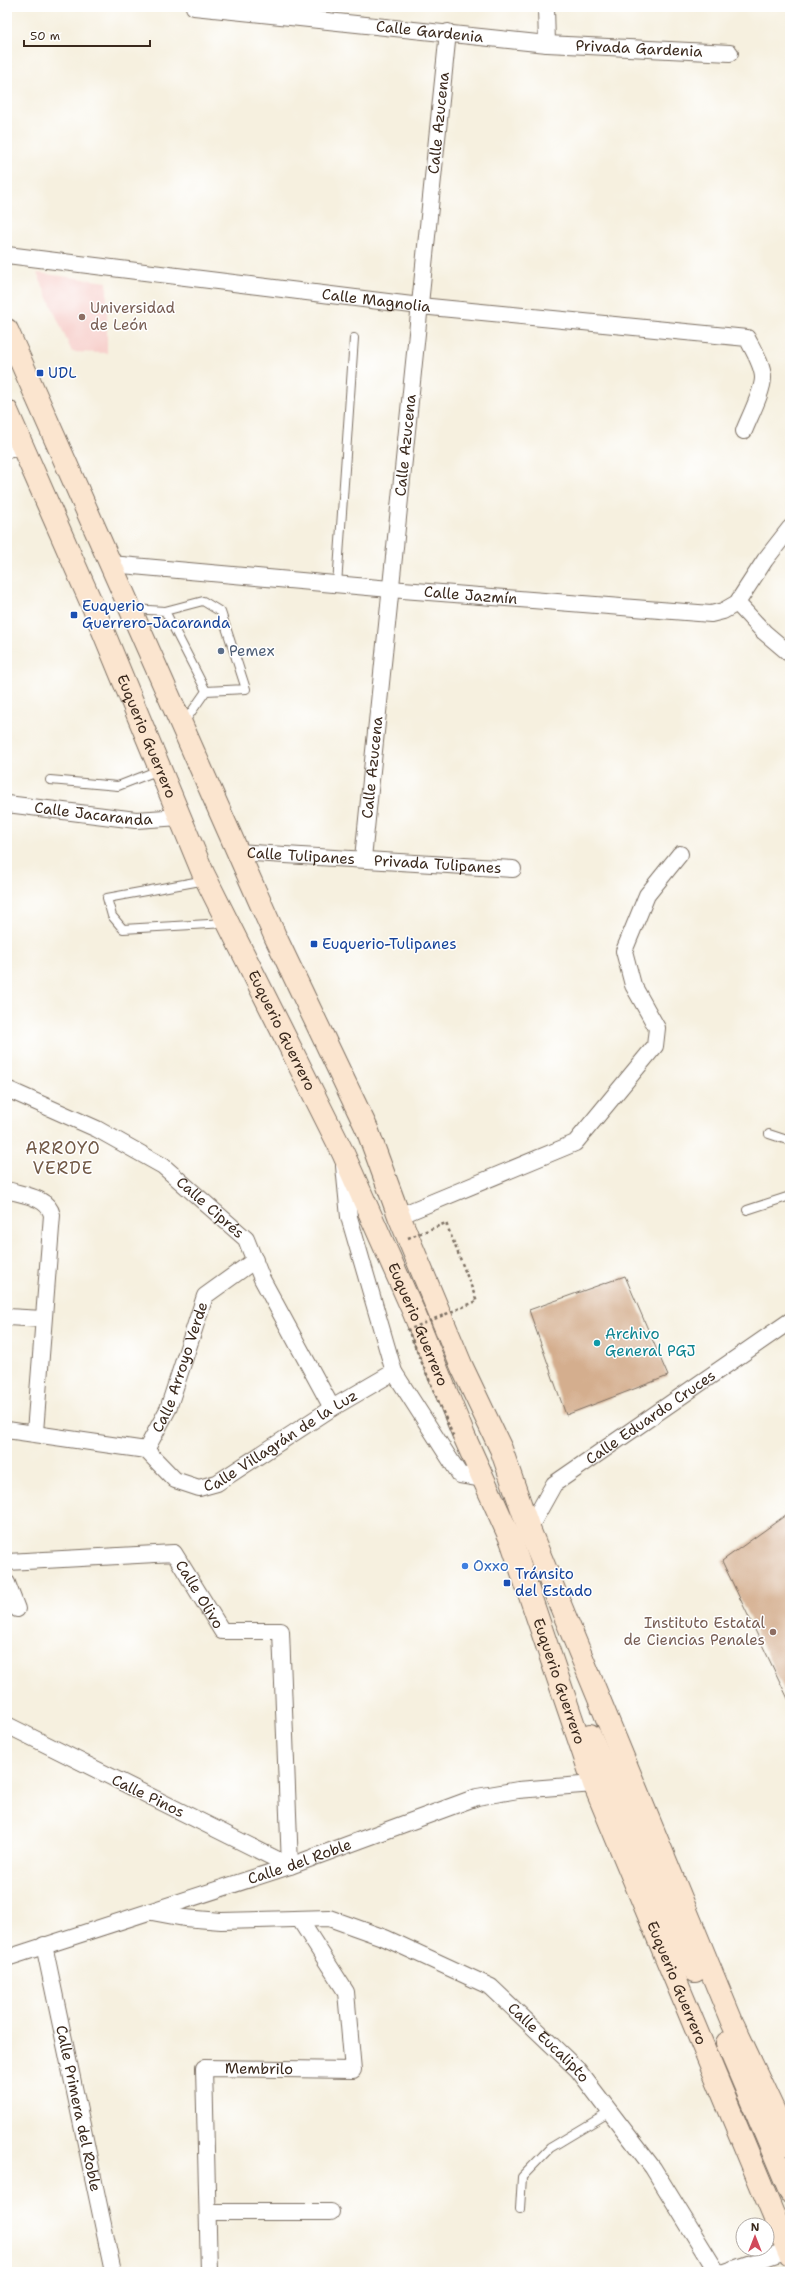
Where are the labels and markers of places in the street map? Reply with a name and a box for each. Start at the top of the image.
place label: Universidad de León [90,298,175,335]
marker: Universidad de León [77,312,87,322]
place label: UDL [48,363,77,383]
marker: UDL [35,368,45,378]
place label: Euquerio Guerrero-Jacaranda [82,596,231,633]
marker: Euquerio Guerrero-Jacaranda [69,610,79,620]
place label: Pemex [229,641,275,661]
marker: Pemex [216,646,226,656]
place label: Euquerio-Tulipanes [322,934,457,954]
marker: Euquerio-Tulipanes [309,939,319,949]
place label: Archivo General PGJ [605,1324,695,1361]
marker: Archivo General PGJ [592,1338,602,1348]
place label: Oxxo [473,1556,509,1576]
marker: Oxxo [460,1561,470,1571]
place label: Tránsito del Estado [515,1564,592,1601]
marker: Tránsito del Estado [502,1578,512,1588]
place label: Instituto Estatal de Ciencias Penales [623,1613,765,1650]
marker: Instituto Estatal de Ciencias Penales [768,1627,778,1637]

